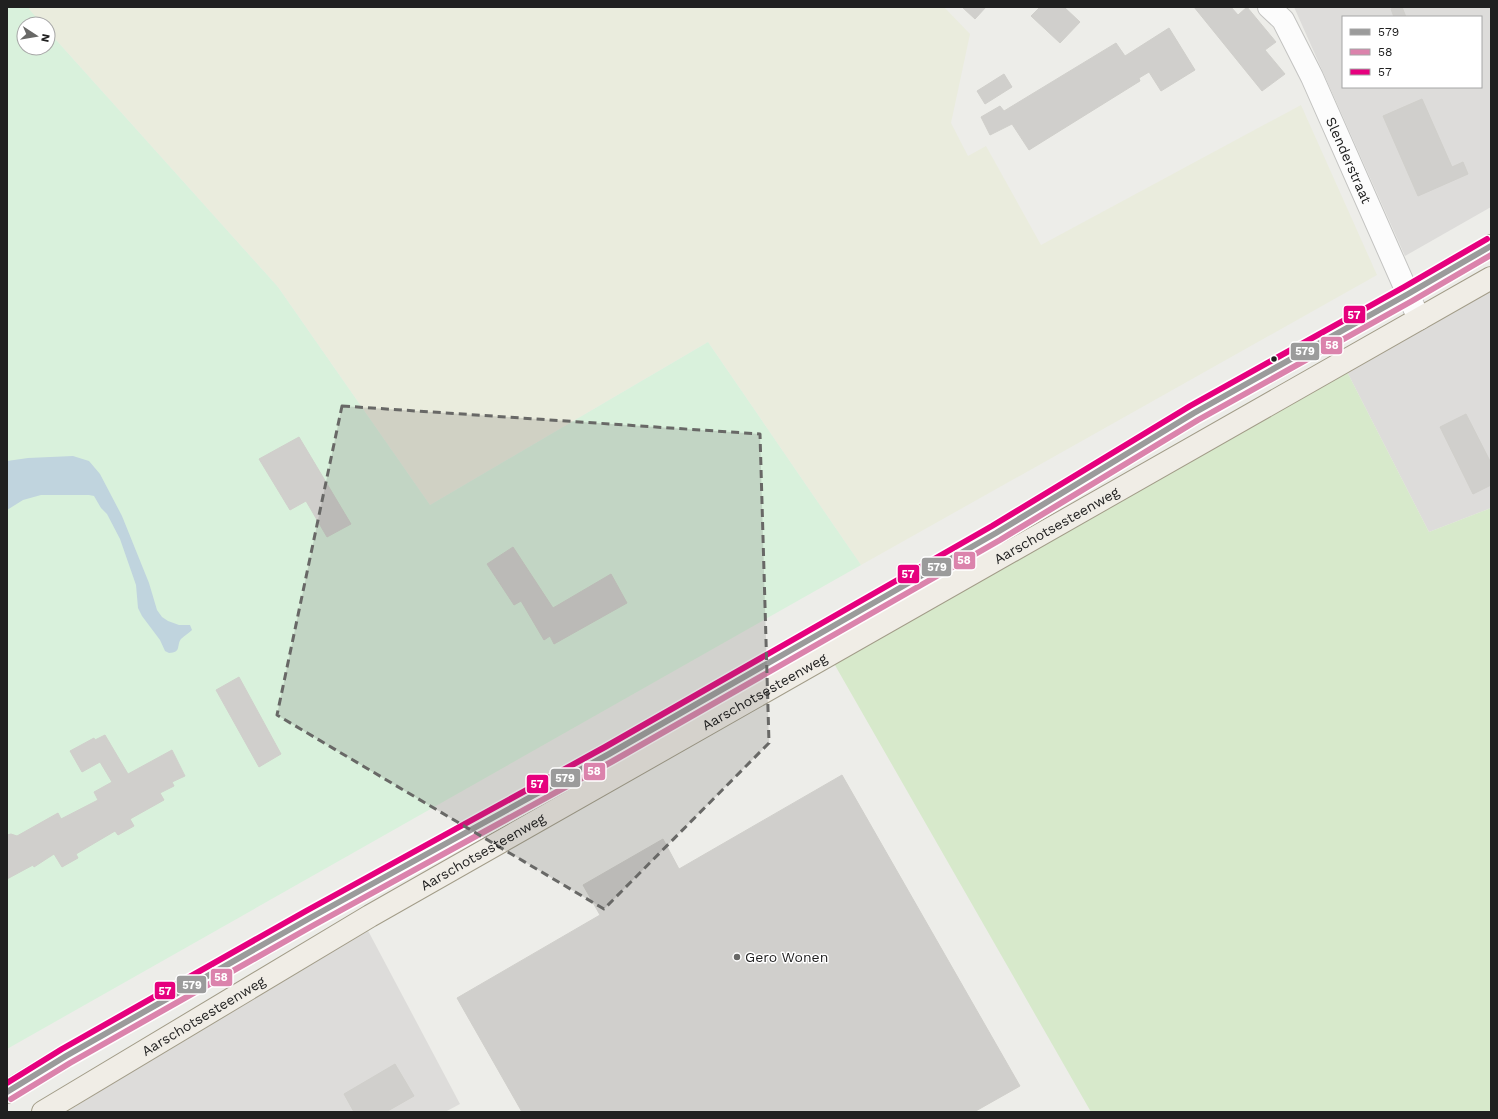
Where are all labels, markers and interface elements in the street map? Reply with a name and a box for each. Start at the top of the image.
north arrow [16,16,56,56]
legend [1342,16,1482,88]
text: 579 [1378,25,1399,39]
text: N [38,33,52,43]
text: 58 [1378,45,1392,59]
text: 57 [1378,65,1392,79]
street label: Slenderstraat [1323,115,1375,206]
line badge: 57 [1343,305,1366,324]
text: 57 [1348,309,1361,322]
line badge: 58 [1320,336,1343,355]
text: 58 [1325,339,1339,352]
line badge: 579 [1290,342,1320,361]
text: 579 [1295,345,1315,358]
unlabelled marker [1269,354,1279,364]
street label: Aarschotsesteenweg [991,483,1122,567]
line badge: 58 [953,551,976,570]
text: 58 [957,554,971,567]
line badge: 579 [921,557,952,577]
text: 579 [927,561,947,574]
line badge: 57 [897,564,920,584]
text: 57 [902,568,915,581]
street label: Aarschotsesteenweg [699,649,830,733]
line badge: 58 [583,762,606,781]
text: 58 [587,765,601,778]
line badge: 579 [550,768,581,788]
text: 579 [555,772,575,785]
line badge: 57 [526,774,549,794]
text: 57 [531,778,544,791]
street label: Aarschotsesteenweg [417,810,549,894]
place label: Gero Wonen [745,949,828,965]
marker: Gero Wonen [732,952,742,962]
line badge: 58 [210,968,233,987]
text: 58 [214,971,228,984]
street label: Aarschotsesteenweg [139,972,269,1059]
line badge: 579 [176,975,207,994]
text: 579 [182,979,202,992]
line badge: 57 [154,981,176,1000]
text: 57 [159,985,172,998]

